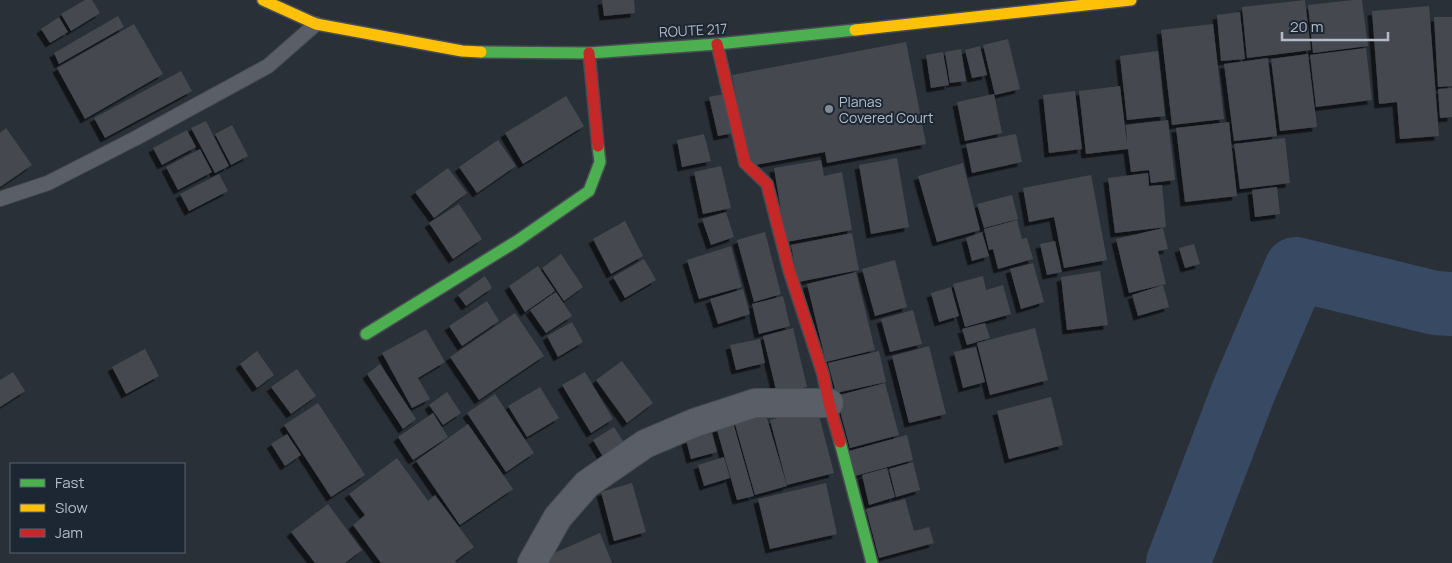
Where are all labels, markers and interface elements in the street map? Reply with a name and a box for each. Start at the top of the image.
scale bar [1282,10,1388,42]
text: 20 m [1290,16,1323,37]
street label: ROUTE 217 [658,19,728,41]
place label: Planas Covered Court [839,92,934,127]
marker: Planas Covered Court [823,103,835,115]
legend [10,463,185,553]
text: Fast [55,472,84,493]
text: Slow [55,497,88,518]
text: Jam [55,522,83,543]

